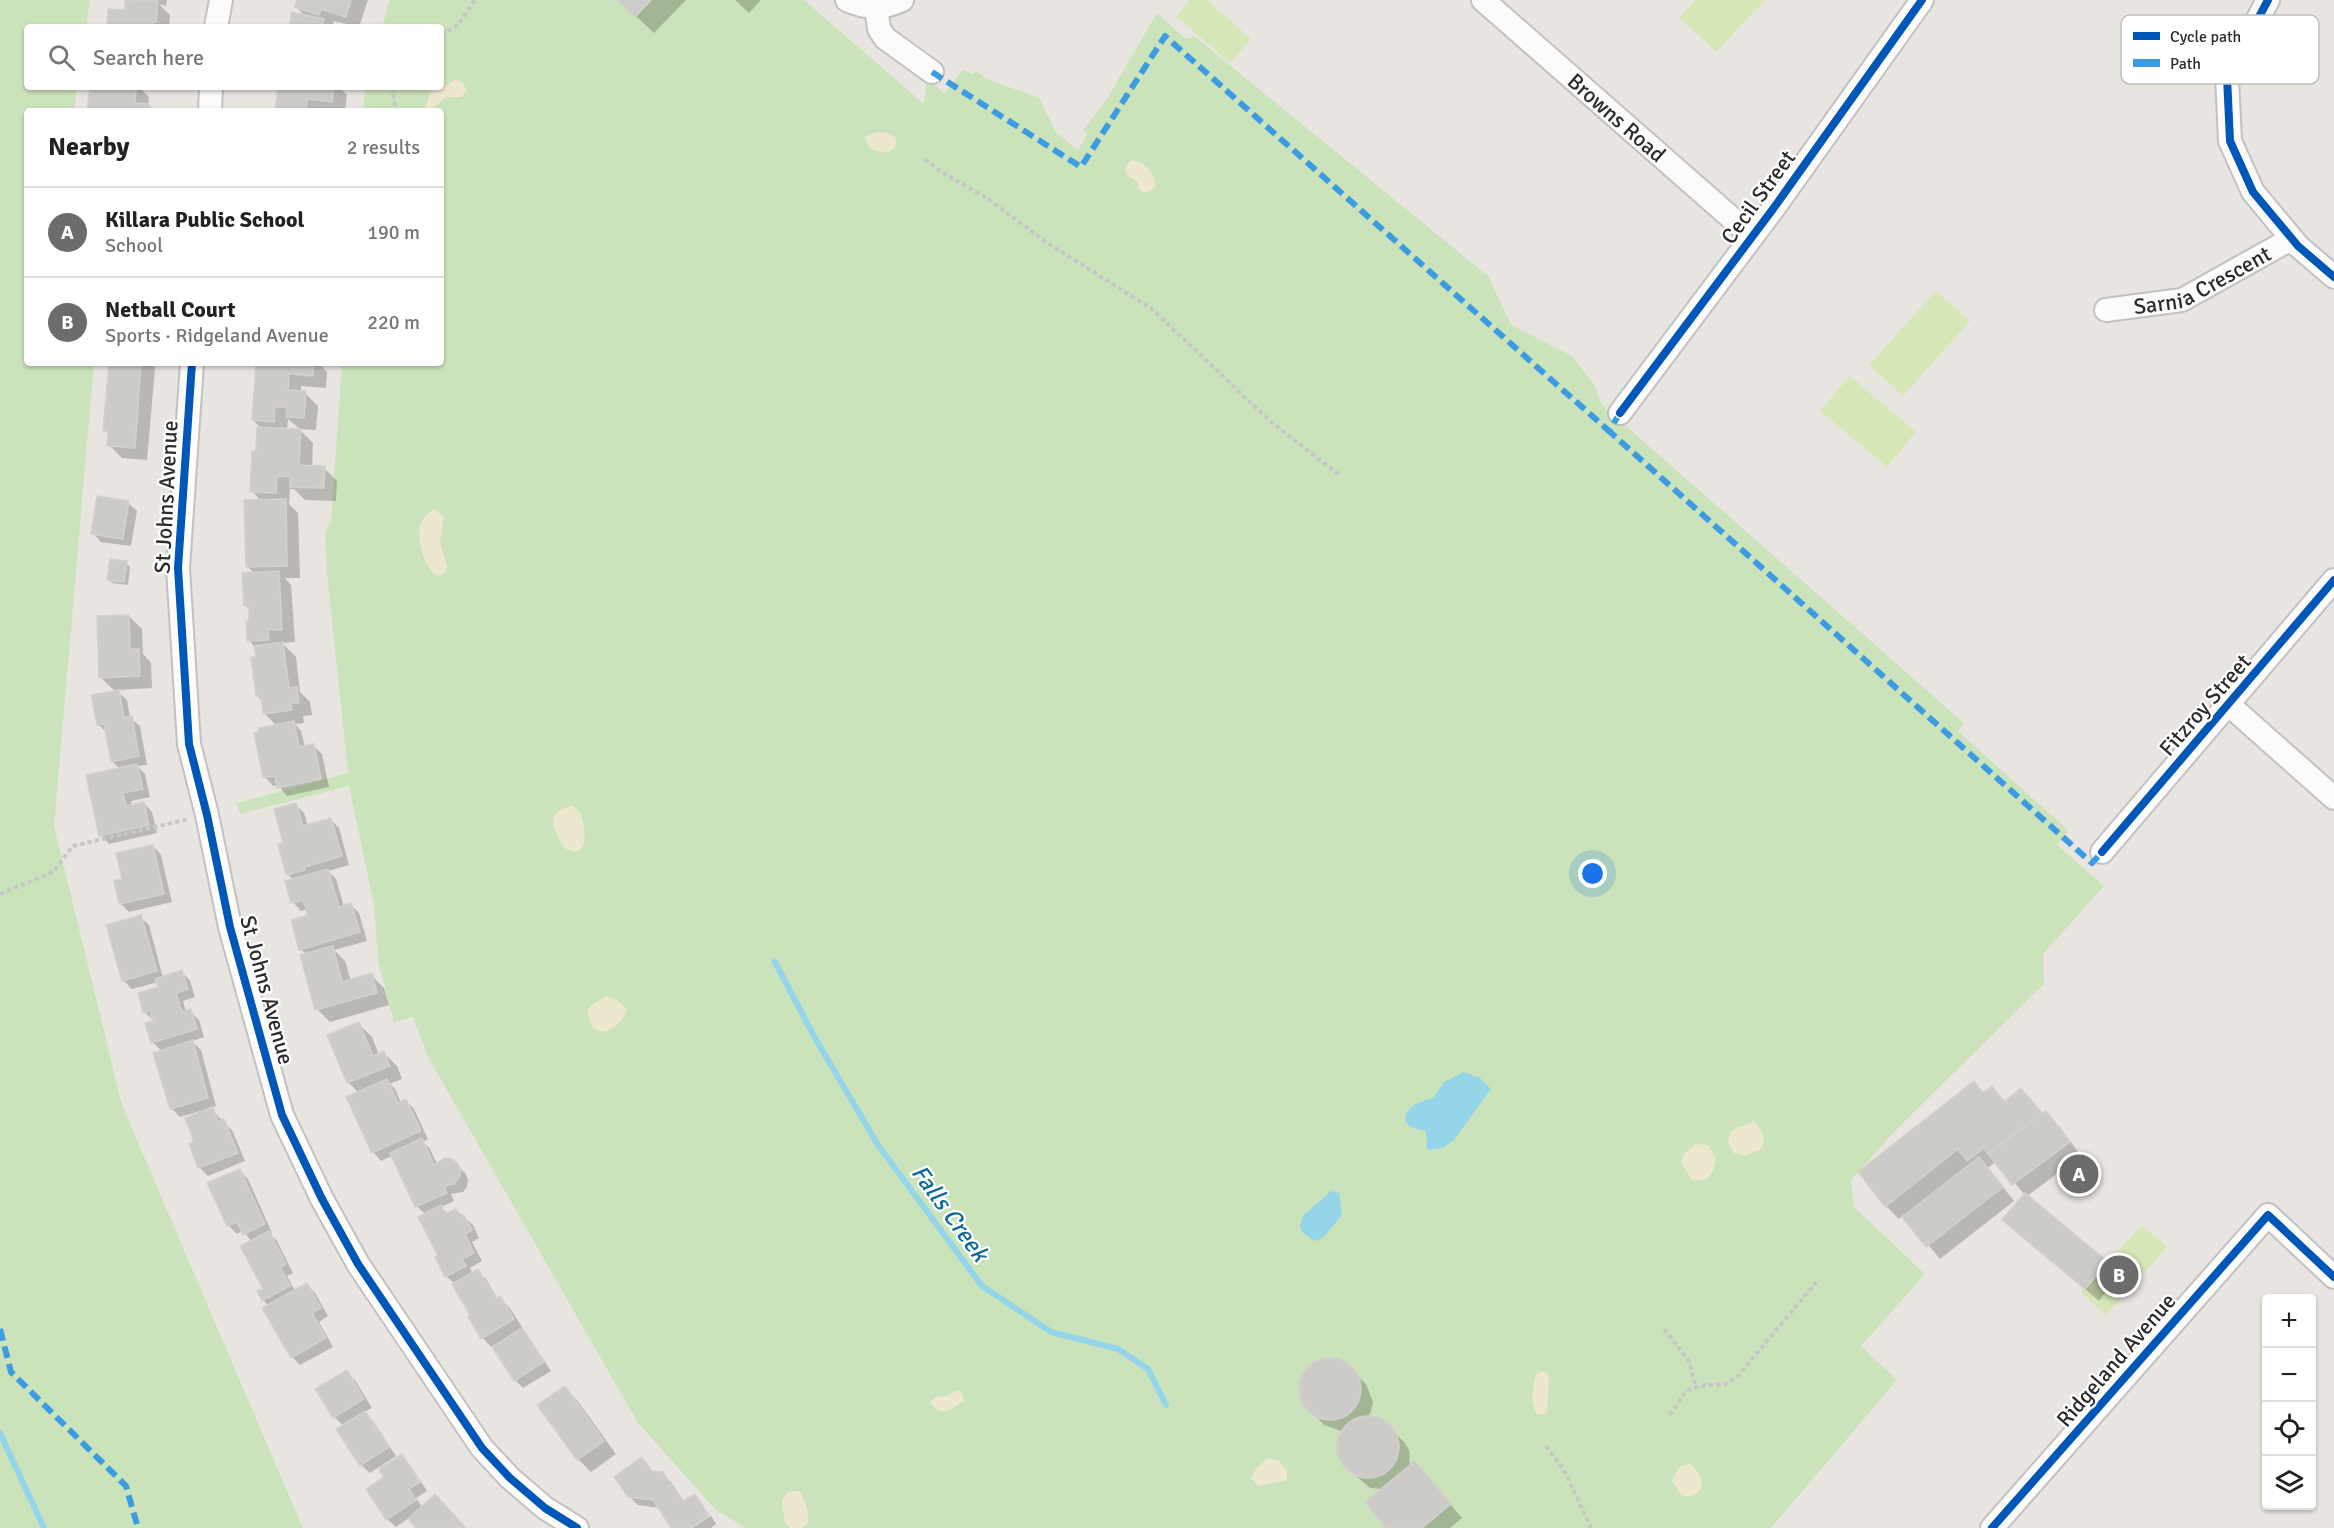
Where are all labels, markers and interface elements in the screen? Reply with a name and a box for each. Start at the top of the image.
legend [2121,15,2319,84]
search box [24,24,444,90]
text: Cycle path [2170,27,2241,47]
icon: search [45,41,78,74]
text: Search here [93,44,204,71]
text: Path [2170,54,2201,74]
street label: Browns Road [1562,67,1671,168]
text: Nearby [48,131,129,163]
text: 2 results [347,135,420,160]
street label: Cecil Street [1715,145,1801,249]
text: Killara Public School [105,206,304,233]
text: A [61,220,74,245]
text: 190 m [367,220,420,245]
text: School [105,233,163,258]
street label: Sarnia Crescent [2132,240,2276,320]
text: Netball Court [105,296,236,323]
text: B [61,310,74,335]
text: 220 m [367,310,420,335]
text: Sports · Ridgeland Avenue [105,323,329,348]
street label: St Johns Avenue [149,420,183,574]
street label: Fitzroy Street [2153,648,2257,762]
your location [1578,859,1607,888]
street label: St Johns Avenue [234,912,300,1068]
pin: A [2060,1152,2098,1196]
water label: Falls Creek [905,1159,996,1269]
pin: B [2100,1252,2138,1298]
street label: Ridgeland Avenue [2051,1288,2181,1432]
map controls [2262,1294,2316,1510]
button: + [2262,1294,2316,1348]
button: − [2262,1348,2316,1402]
button: locate [2262,1402,2316,1456]
button: layers [2262,1456,2316,1510]

